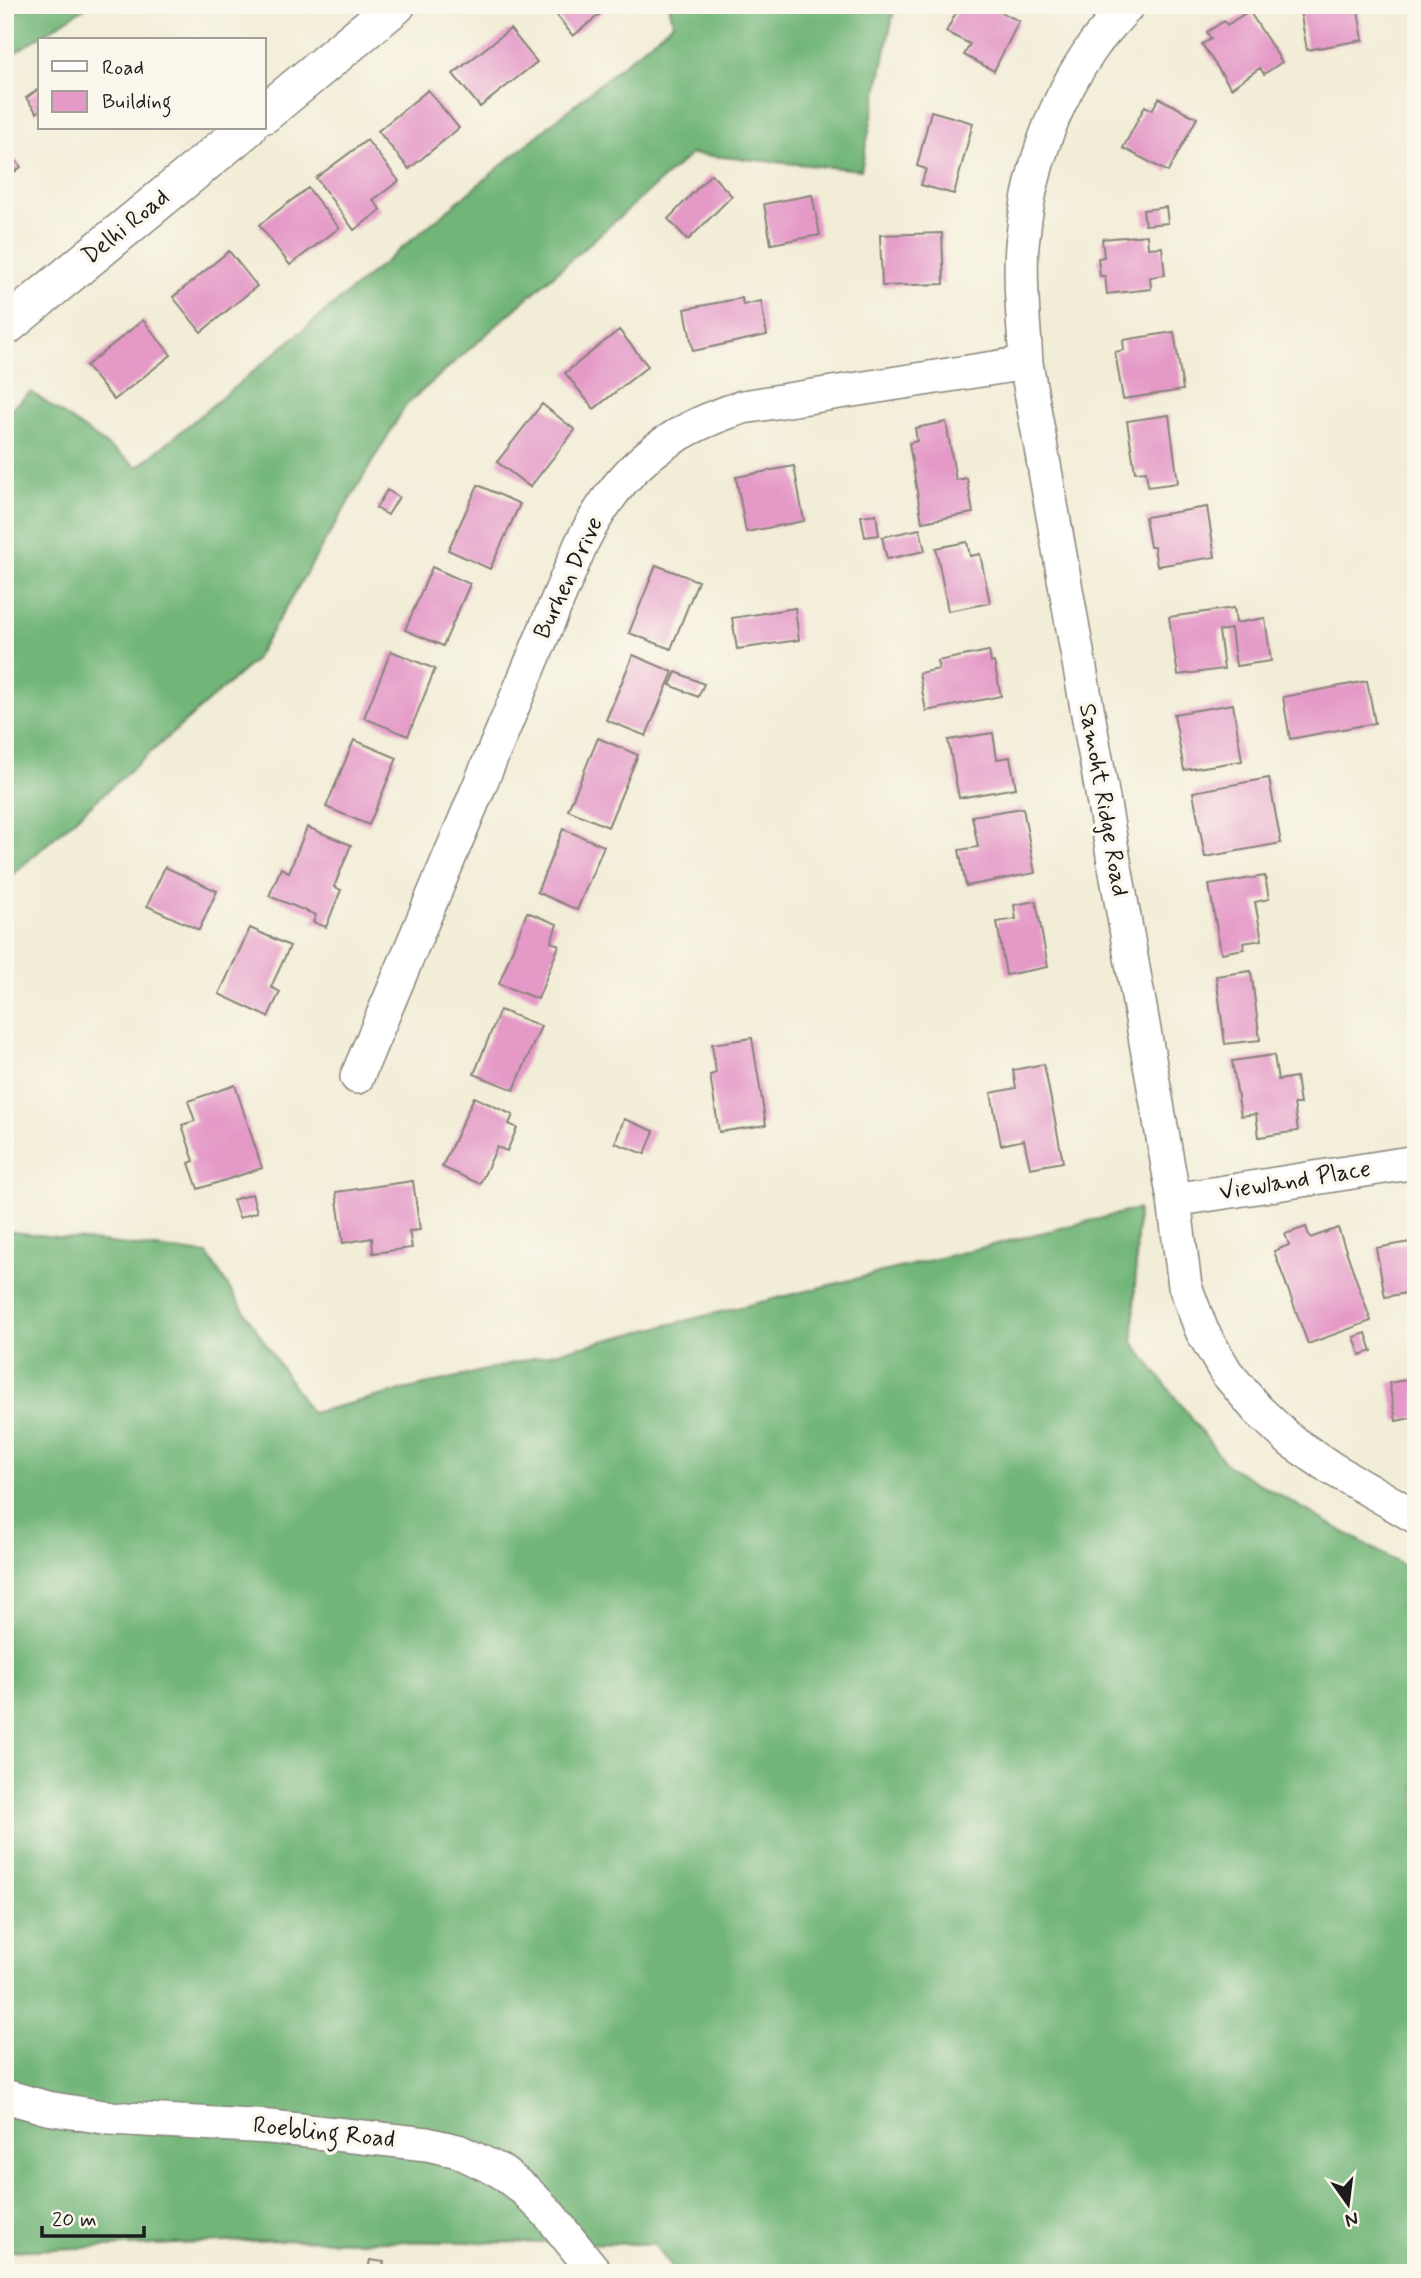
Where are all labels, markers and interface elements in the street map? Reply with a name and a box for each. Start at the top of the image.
legend [38,38,266,130]
text: Road [102,54,144,82]
text: Building [102,88,172,118]
street label: Delhi Road [76,182,176,272]
street label: Burhen Drive [527,512,611,644]
street label: Samoht Ridge Road [1071,701,1135,899]
street label: Viewland Place [1217,1154,1373,1208]
street label: Roebling Road [251,2110,397,2159]
north arrow [1312,2170,1382,2240]
scale bar [42,2194,144,2238]
text: N [1343,2205,1361,2233]
text: 20 m [52,2206,97,2234]

